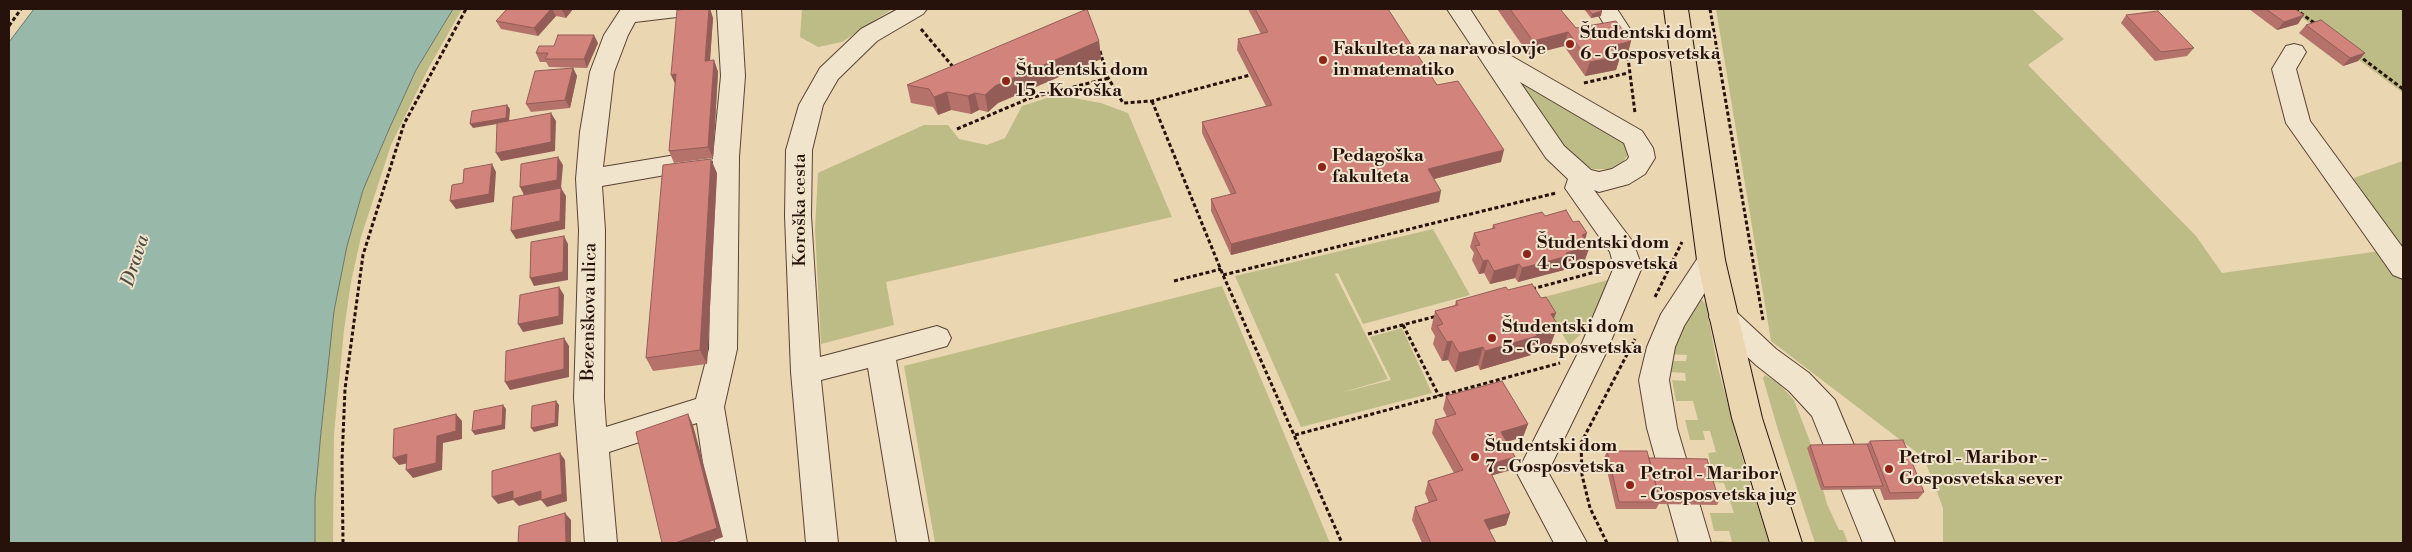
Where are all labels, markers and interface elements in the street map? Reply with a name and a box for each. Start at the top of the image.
place label: Študentski dom 6 - Gosposvetska [1580,23,1720,66]
marker: Študentski dom 6 - Gosposvetska [1564,38,1576,50]
place label: Fakulteta za naravoslovje in matematiko [1333,39,1546,82]
marker: Fakulteta za naravoslovje in matematiko [1317,54,1329,66]
place label: Študentski dom 15 - Koroška [1016,60,1148,102]
marker: Študentski dom 15 - Koroška [1000,75,1012,87]
place label: Pedagoška fakulteta [1332,146,1424,188]
street label: Koroška cesta [790,153,812,267]
marker: Pedagoška fakulteta [1316,161,1328,173]
water label: Drava [117,232,155,290]
place label: Študentski dom 4 - Gosposvetska [1537,233,1678,276]
street label: Bezenškova ulica [578,243,602,381]
marker: Študentski dom 4 - Gosposvetska [1521,248,1533,260]
place label: Študentski dom 5 - Gosposvetska [1502,317,1642,359]
marker: Študentski dom 5 - Gosposvetska [1486,332,1498,344]
place label: Študentski dom 7 - Gosposvetska [1485,436,1625,478]
place label: Petrol - Maribor - Gosposvetska sever [1899,448,2063,490]
marker: Študentski dom 7 - Gosposvetska [1469,451,1481,463]
marker: Petrol - Maribor - Gosposvetska sever [1883,463,1895,475]
place label: Petrol - Maribor - Gosposvetska jug [1640,464,1796,506]
marker: Petrol - Maribor - Gosposvetska jug [1624,479,1636,491]

